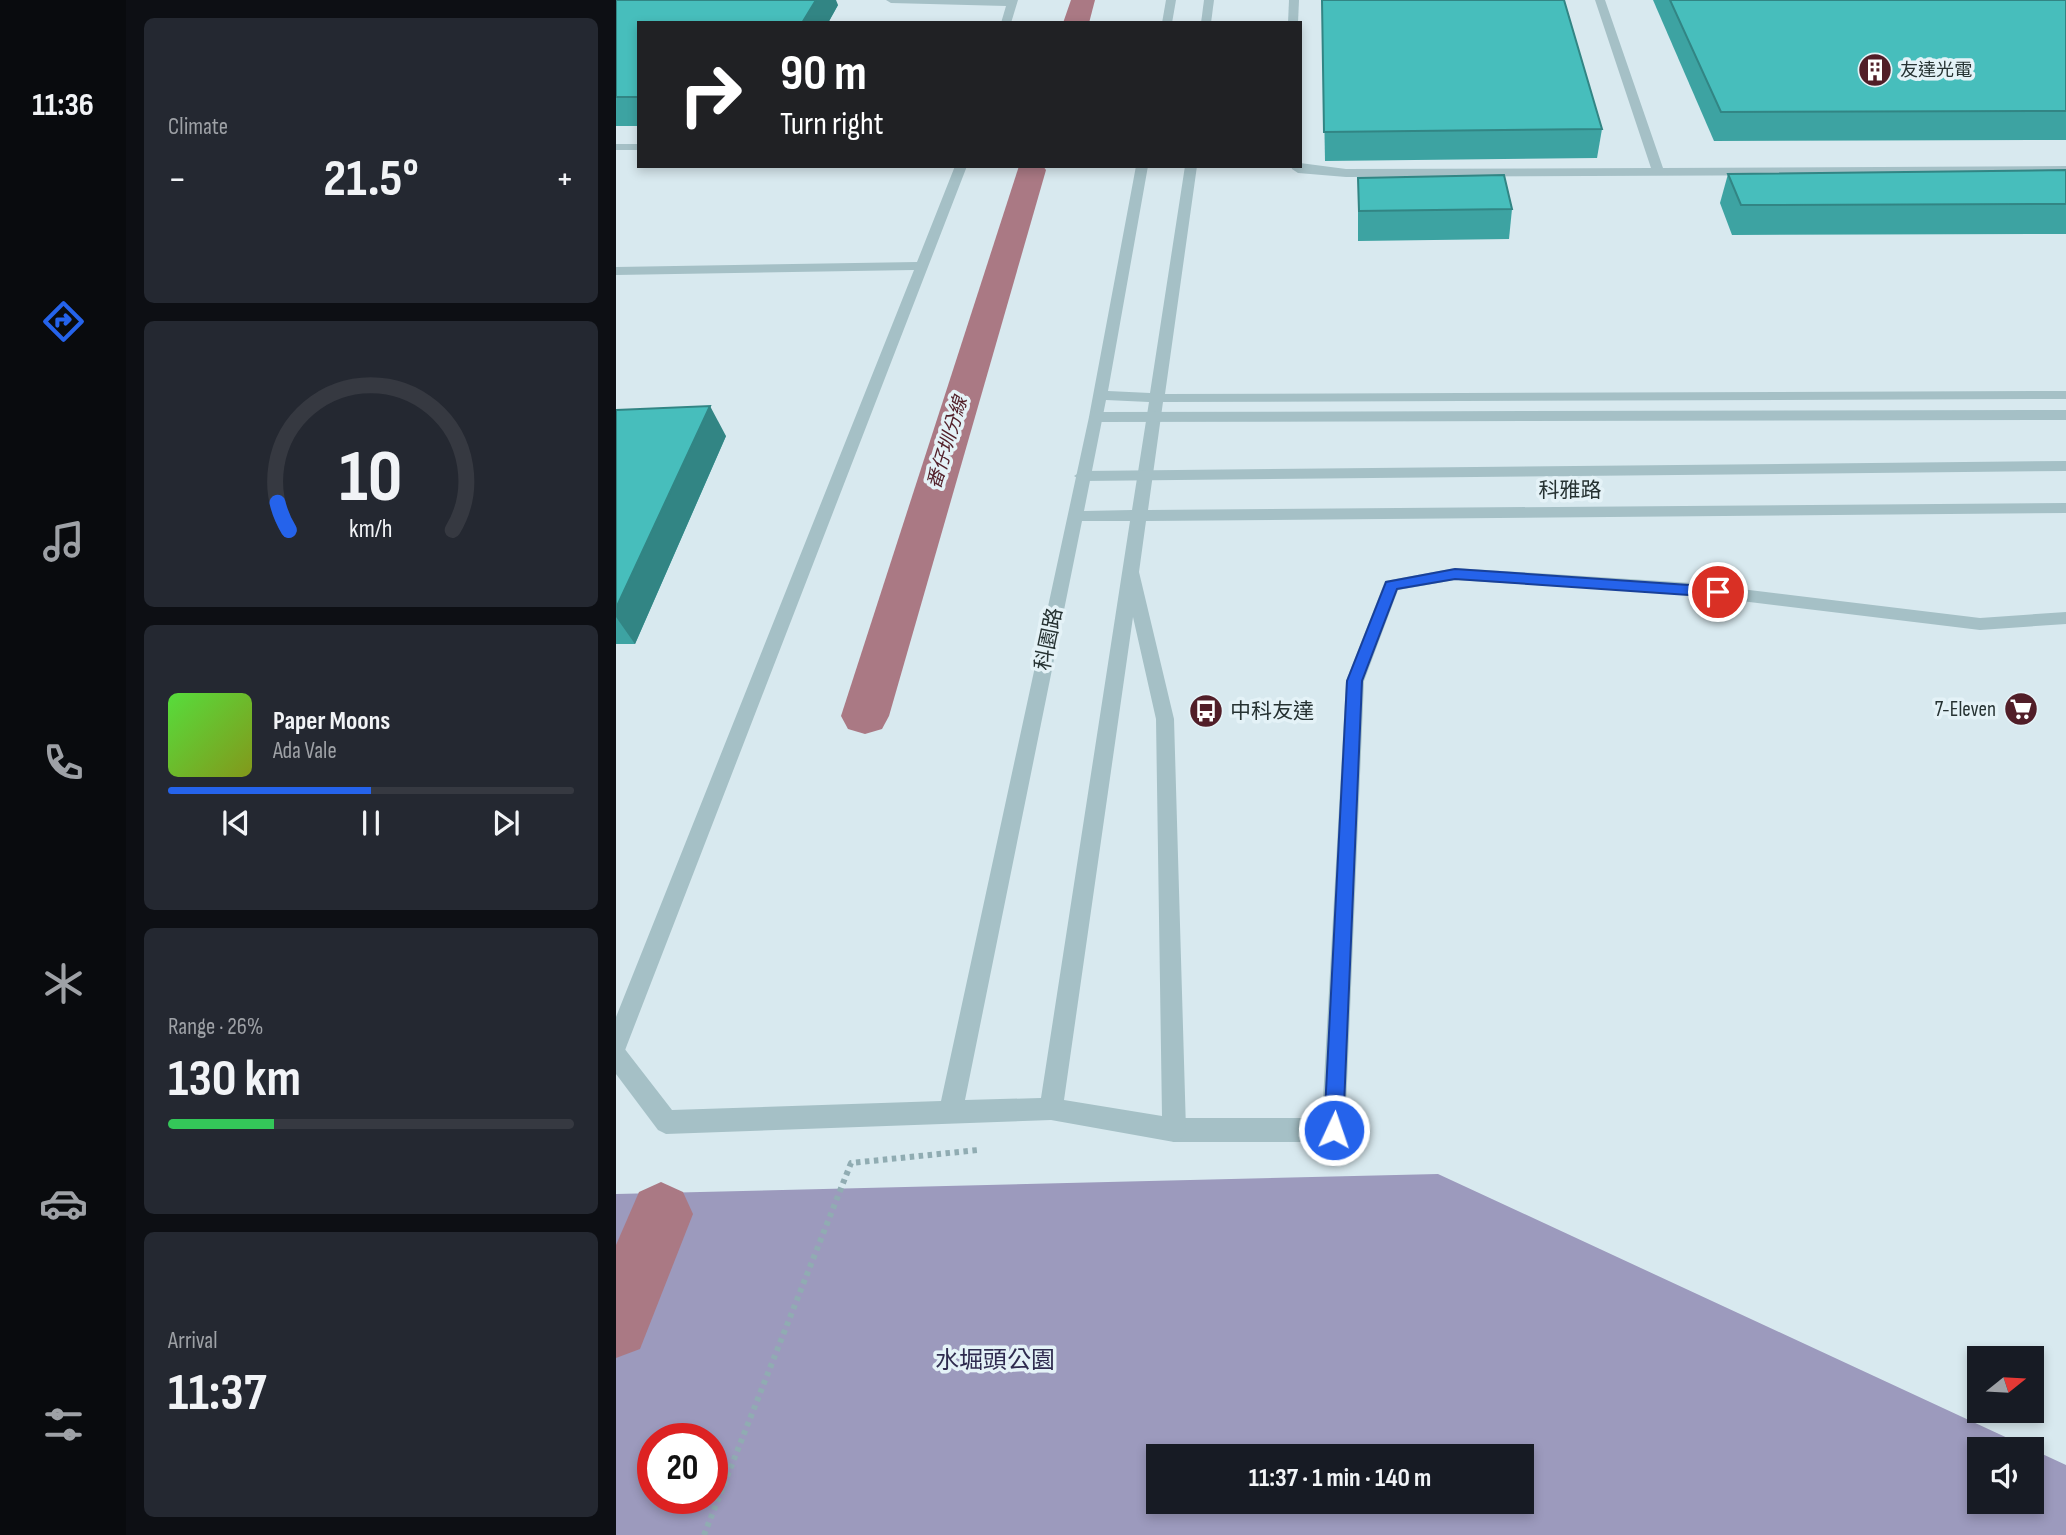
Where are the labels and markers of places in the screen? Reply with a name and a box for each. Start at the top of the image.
building icon: 友達光電 [1856,51,1894,89]
place label: 友達光電 [1900,60,1972,81]
pin [1688,562,1748,622]
supermarket icon: 7-Eleven [2002,690,2040,728]
bus stop icon: 中科友達 [1187,692,1225,730]
place label: 7-Eleven [1935,697,1996,722]
place label: 中科友達 [1230,699,1314,724]

